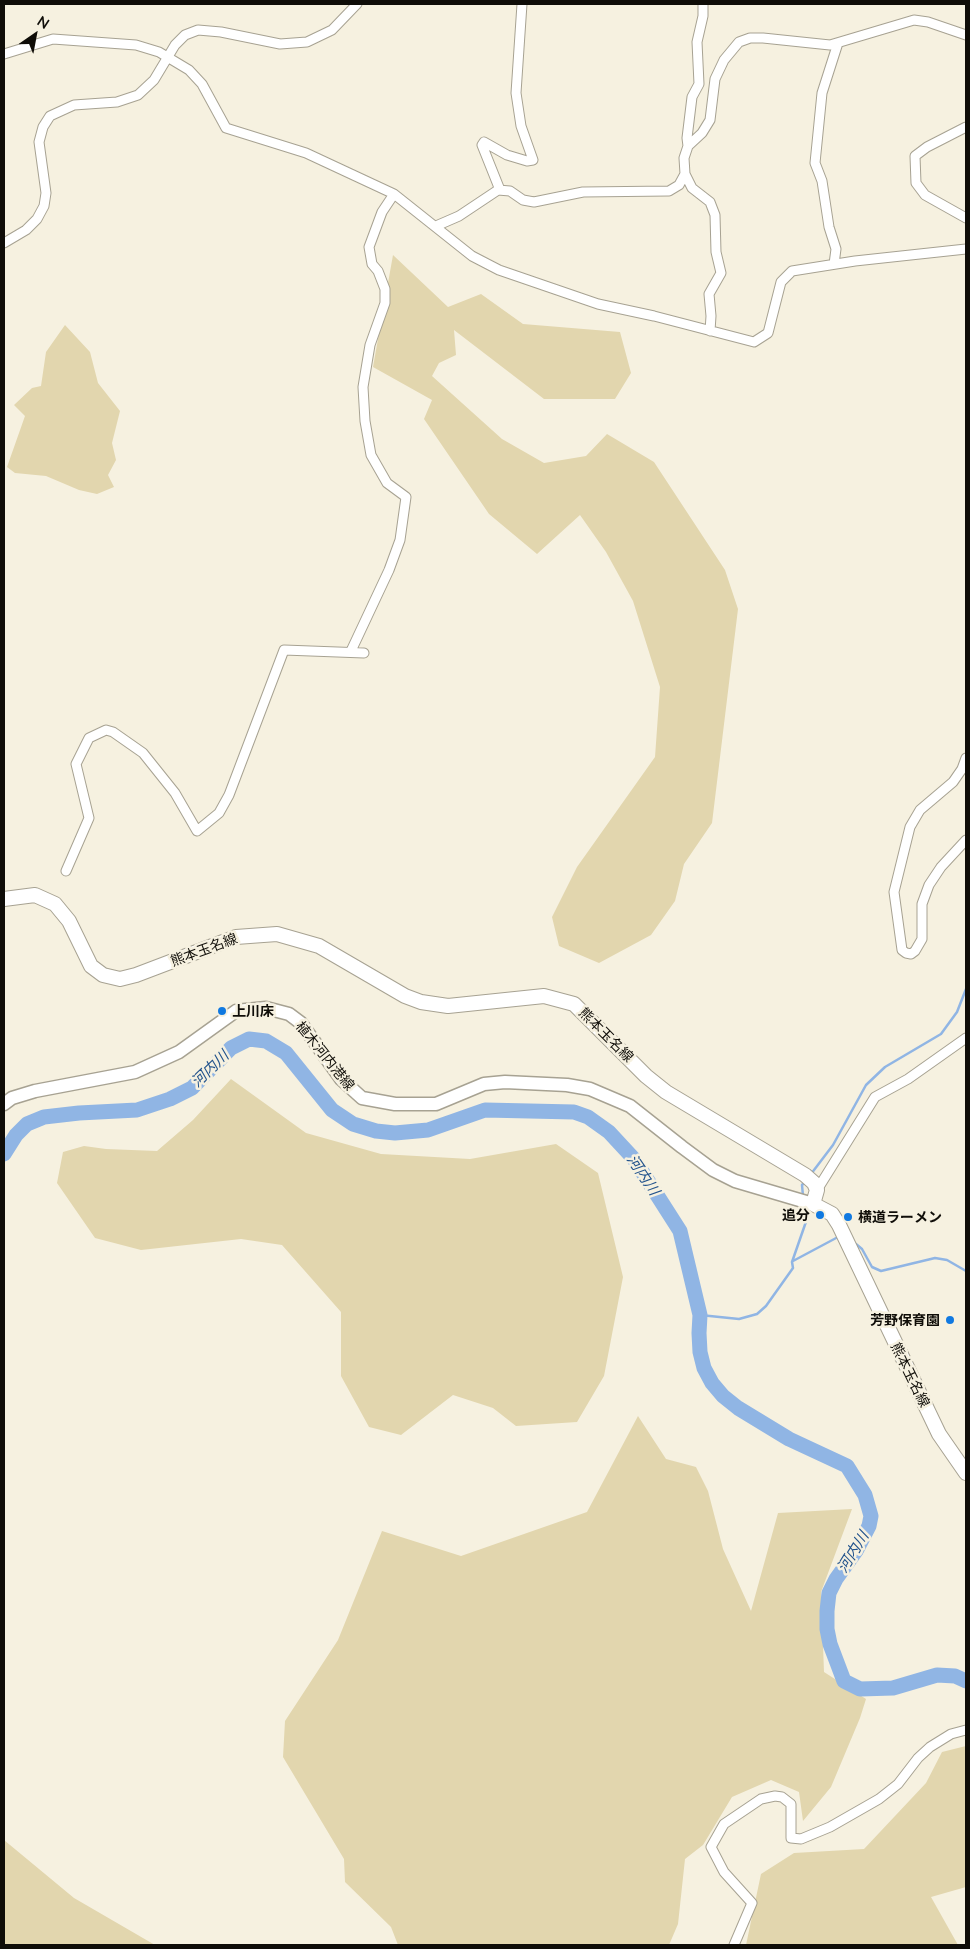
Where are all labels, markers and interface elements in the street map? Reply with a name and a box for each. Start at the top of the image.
north arrow [10,10,60,60]
text: N [34,12,53,32]
street label: 熊本玉名線 [168,930,240,970]
place label: 上川床 [232,1003,274,1019]
street label: 熊本玉名線 [575,1004,637,1066]
marker: 上川床 [216,1005,228,1017]
street label: 植木河内港線 [292,1018,358,1094]
water label: 河内川 [188,1047,232,1091]
water label: 河内川 [623,1151,663,1199]
place label: 追分 [782,1207,810,1223]
marker: 追分 [814,1209,826,1221]
place label: 横道ラーメン [858,1209,942,1225]
marker: 横道ラーメン [842,1211,854,1223]
place label: 芳野保育園 [870,1312,940,1328]
marker: 芳野保育園 [944,1314,956,1326]
street label: 熊本玉名線 [887,1340,933,1410]
water label: 河内川 [833,1528,873,1576]

